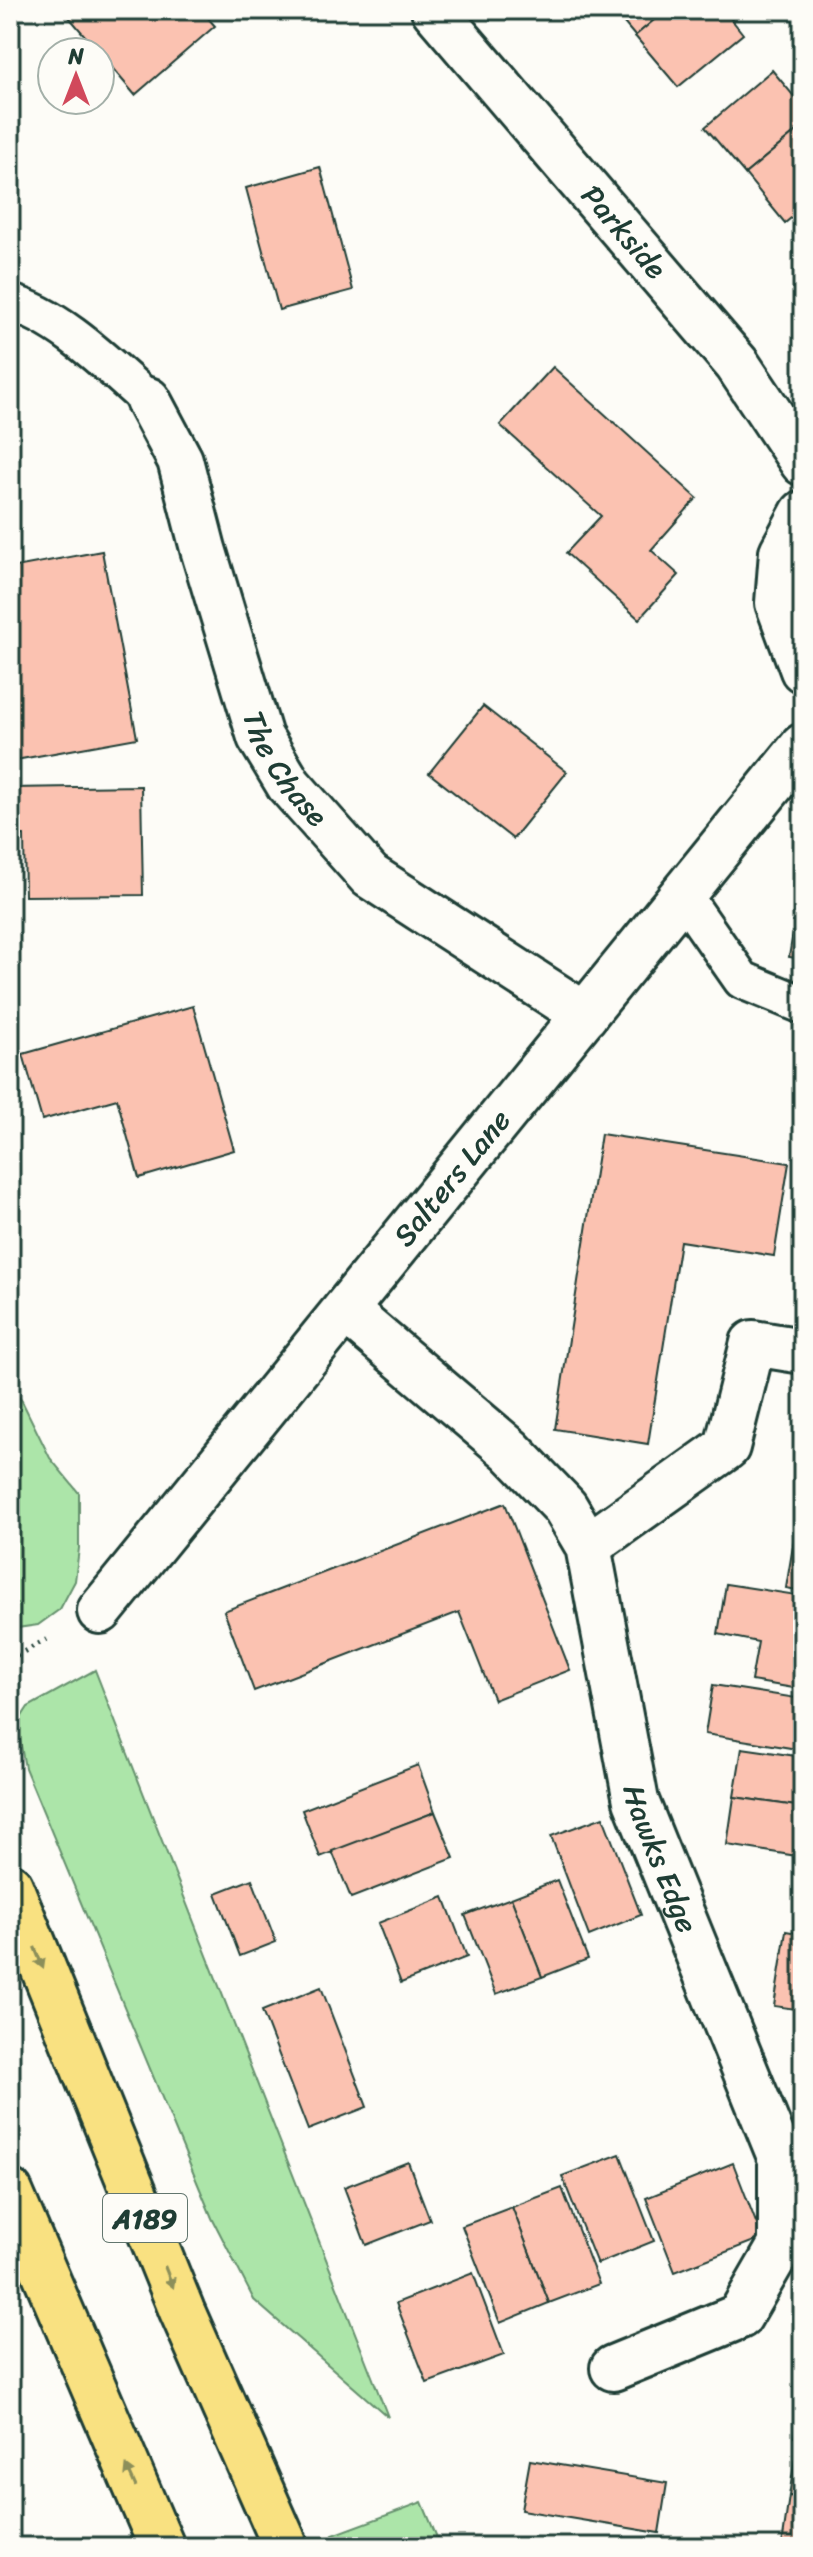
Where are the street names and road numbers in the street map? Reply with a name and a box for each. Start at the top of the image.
street label: Parkside [567,172,681,292]
street label: The Chase [227,704,342,840]
street label: Salters Lane [379,1097,525,1259]
street label: Hawks Edge [607,1781,714,1941]
road number: A189 [103,2194,187,2242]

